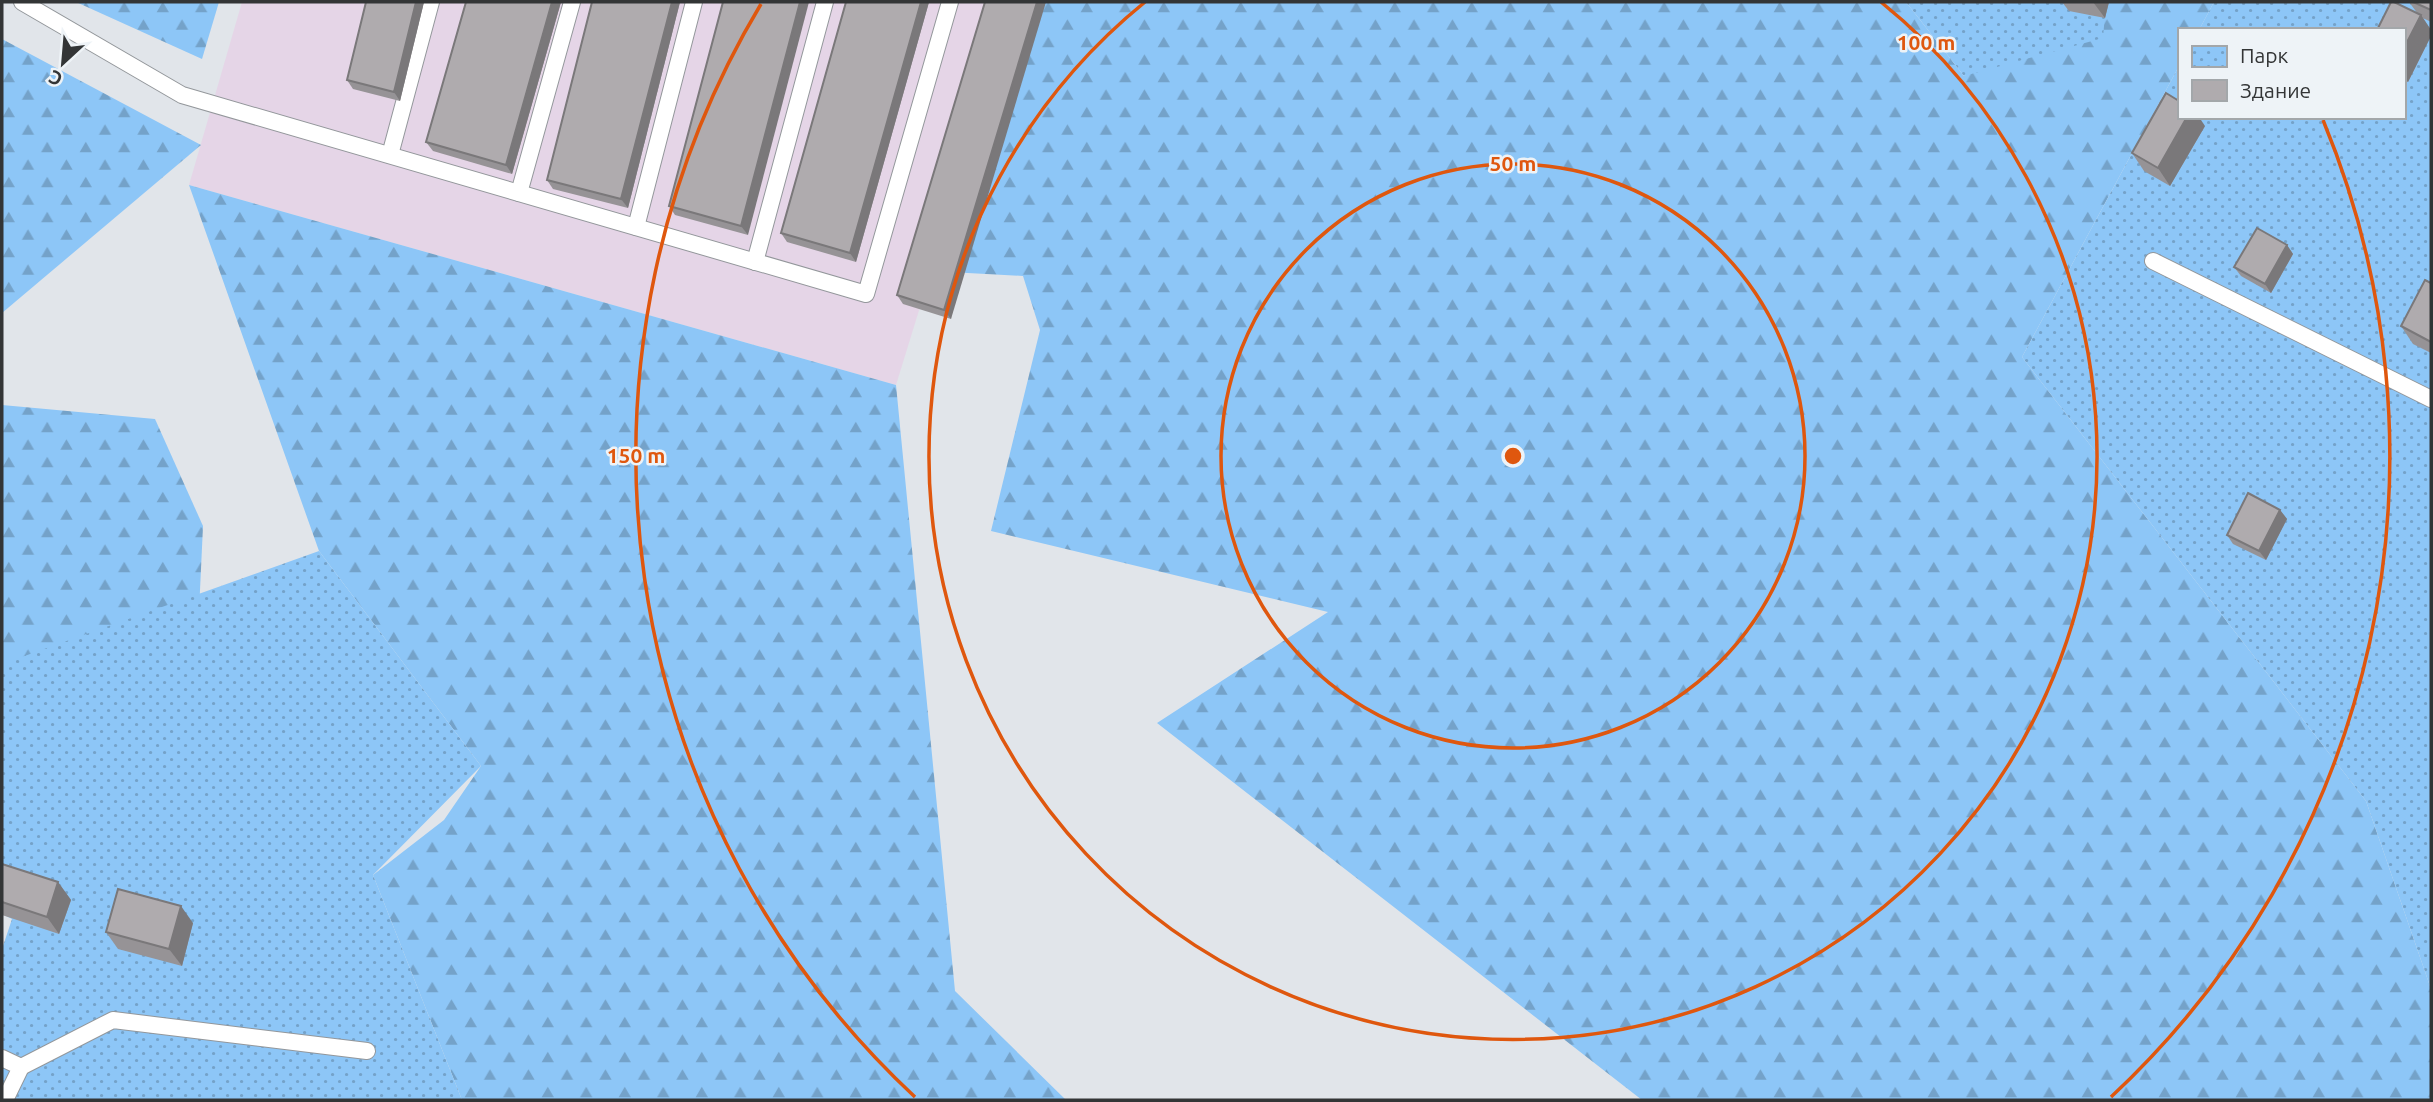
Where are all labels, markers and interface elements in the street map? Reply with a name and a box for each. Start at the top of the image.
north arrow [28,28,98,98]
legend [2178,28,2405,119]
text: 100 m [1897,30,1955,54]
text: Парк [2240,43,2289,67]
text: С [45,66,66,91]
text: Здание [2240,78,2311,102]
text: 50 m [1490,151,1536,175]
text: 150 m [607,443,665,467]
centre of rings [1501,444,1525,468]

